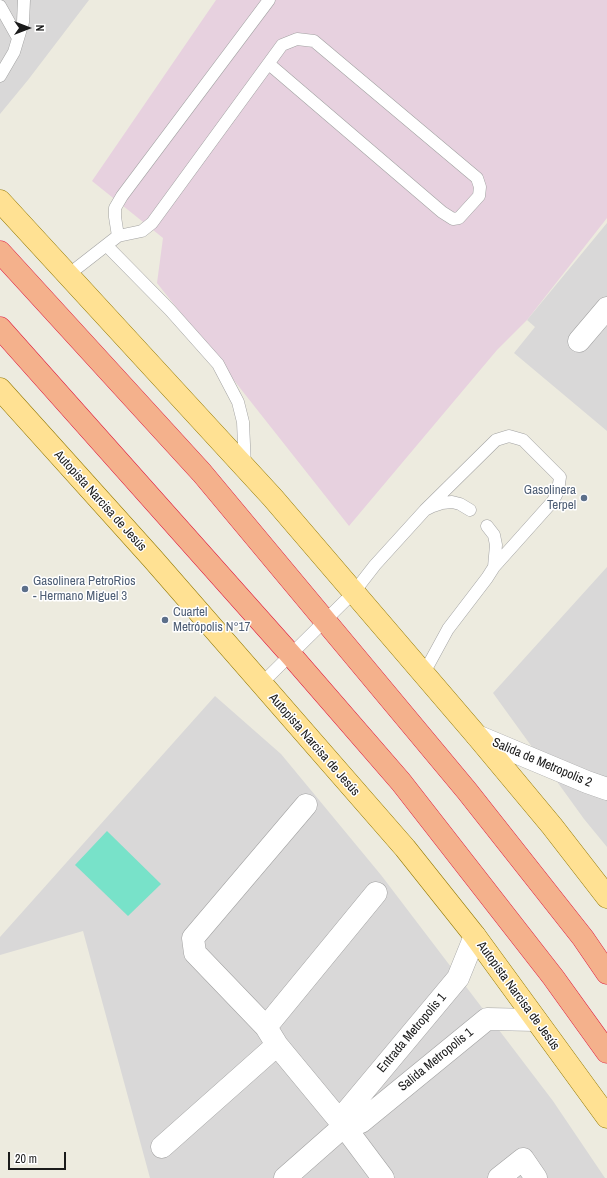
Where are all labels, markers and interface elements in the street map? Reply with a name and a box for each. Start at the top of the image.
north arrow [8,8,48,48]
text: N [33,25,47,31]
street label: Autopista Narcisa de Jesús [51,447,149,555]
place label: Gasolinera Terpel [524,483,576,514]
marker: Gasolinera Terpel [579,493,589,503]
place label: Gasolinera PetroRios - Hermano Miguel 3 [33,574,136,605]
marker: Gasolinera PetroRios - Hermano Miguel 3 [20,584,30,594]
place label: Cuartel Metrópolis N°17 [173,605,250,636]
marker: Cuartel Metrópolis N°17 [160,615,170,625]
street label: Autopista Narcisa de Jesús [265,691,363,799]
street label: Salida de Metropolis 2 [490,735,594,791]
street label: Autopista Narcisa de Jesús [473,939,563,1053]
street label: Entrada Metropolis 1 [374,990,450,1076]
street label: Salida Metropolis 1 [395,1025,477,1095]
scale bar [10,1144,68,1170]
text: 20 m [15,1151,37,1167]

